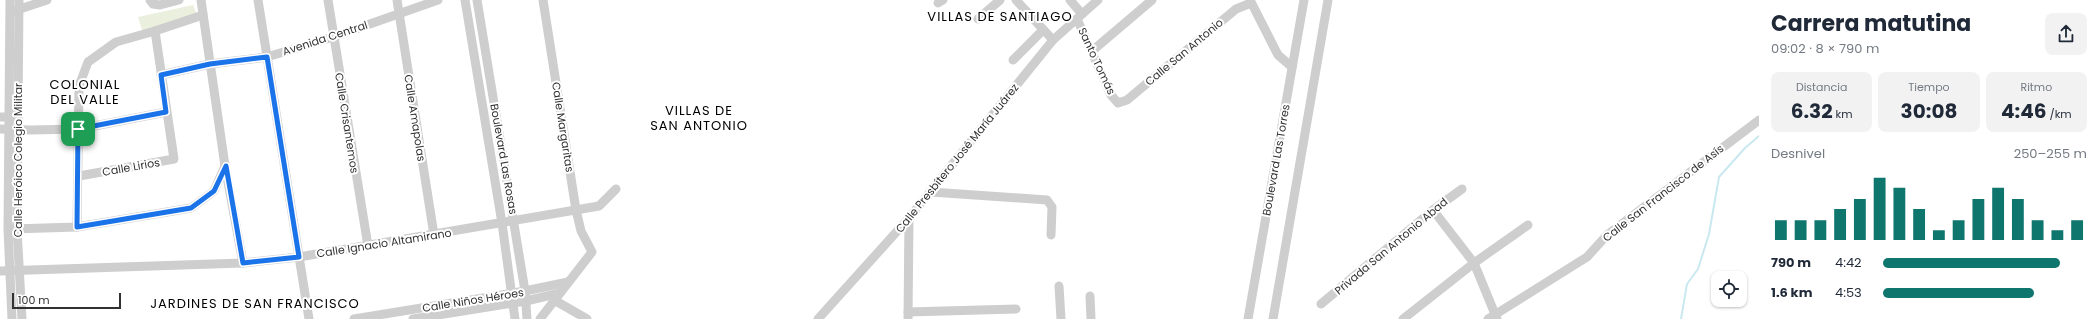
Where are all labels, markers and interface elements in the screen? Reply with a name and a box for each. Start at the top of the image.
district label: VILLAS DE SANTIAGO [927,7,1073,26]
text: Carrera matutina [1771,8,1971,39]
button: share [2045,13,2087,55]
street label: Calle San Antonio [1142,15,1226,89]
street label: Avenida Central [280,17,370,59]
street label: Santo Tomás [1074,25,1120,97]
text: 09:02 · 8 × 790 m [1771,39,1879,58]
street label: Calle Crisantemos [331,72,363,175]
street label: Calle Amapolas [400,73,430,163]
district label: COLONIAL DEL VALLE [50,75,120,109]
text: Distancia [1796,79,1847,95]
text: Tiempo [1908,79,1950,95]
text: Ritmo [2020,79,2052,95]
street label: Calle Presbítero José María Juárez [892,80,1022,236]
street label: Calle Margaritas [548,81,578,173]
street label: Calle Heróico Colegio Militar [10,83,26,237]
text: 6.32 [1791,97,1833,125]
text: 30:08 [1901,97,1957,125]
text: 4:46 [2001,97,2046,125]
district label: VILLAS DE SAN ANTONIO [650,101,748,135]
street label: Boulevard Las Rosas [486,102,522,216]
street label: Boulevard Las Torres [1258,103,1294,217]
text: km [1833,106,1853,122]
text: /km [2046,106,2072,122]
pin [61,112,95,146]
icon: arrive [67,118,89,140]
street label: Calle San Francisco de Asís [1599,140,1727,245]
text: Desnivel [1771,144,1825,163]
text: 250–255 m [2014,144,2087,163]
street label: Calle Lirios [101,154,161,180]
street label: Privada San Antonio Abad [1331,194,1451,298]
street label: Calle Ignacio Altamirano [315,224,453,262]
text: 790 m [1771,253,1811,272]
text: 4:42 [1835,253,1862,272]
map controls [1711,271,1747,307]
button: locate [1711,271,1747,307]
text: 1.6 km [1771,283,1812,302]
text: 4:53 [1835,283,1862,302]
street label: Calle Niños Héroes [421,284,525,316]
scale bar [12,291,121,310]
text: 100 m [18,292,50,308]
district label: JARDINES DE SAN FRANCISCO [150,294,360,313]

